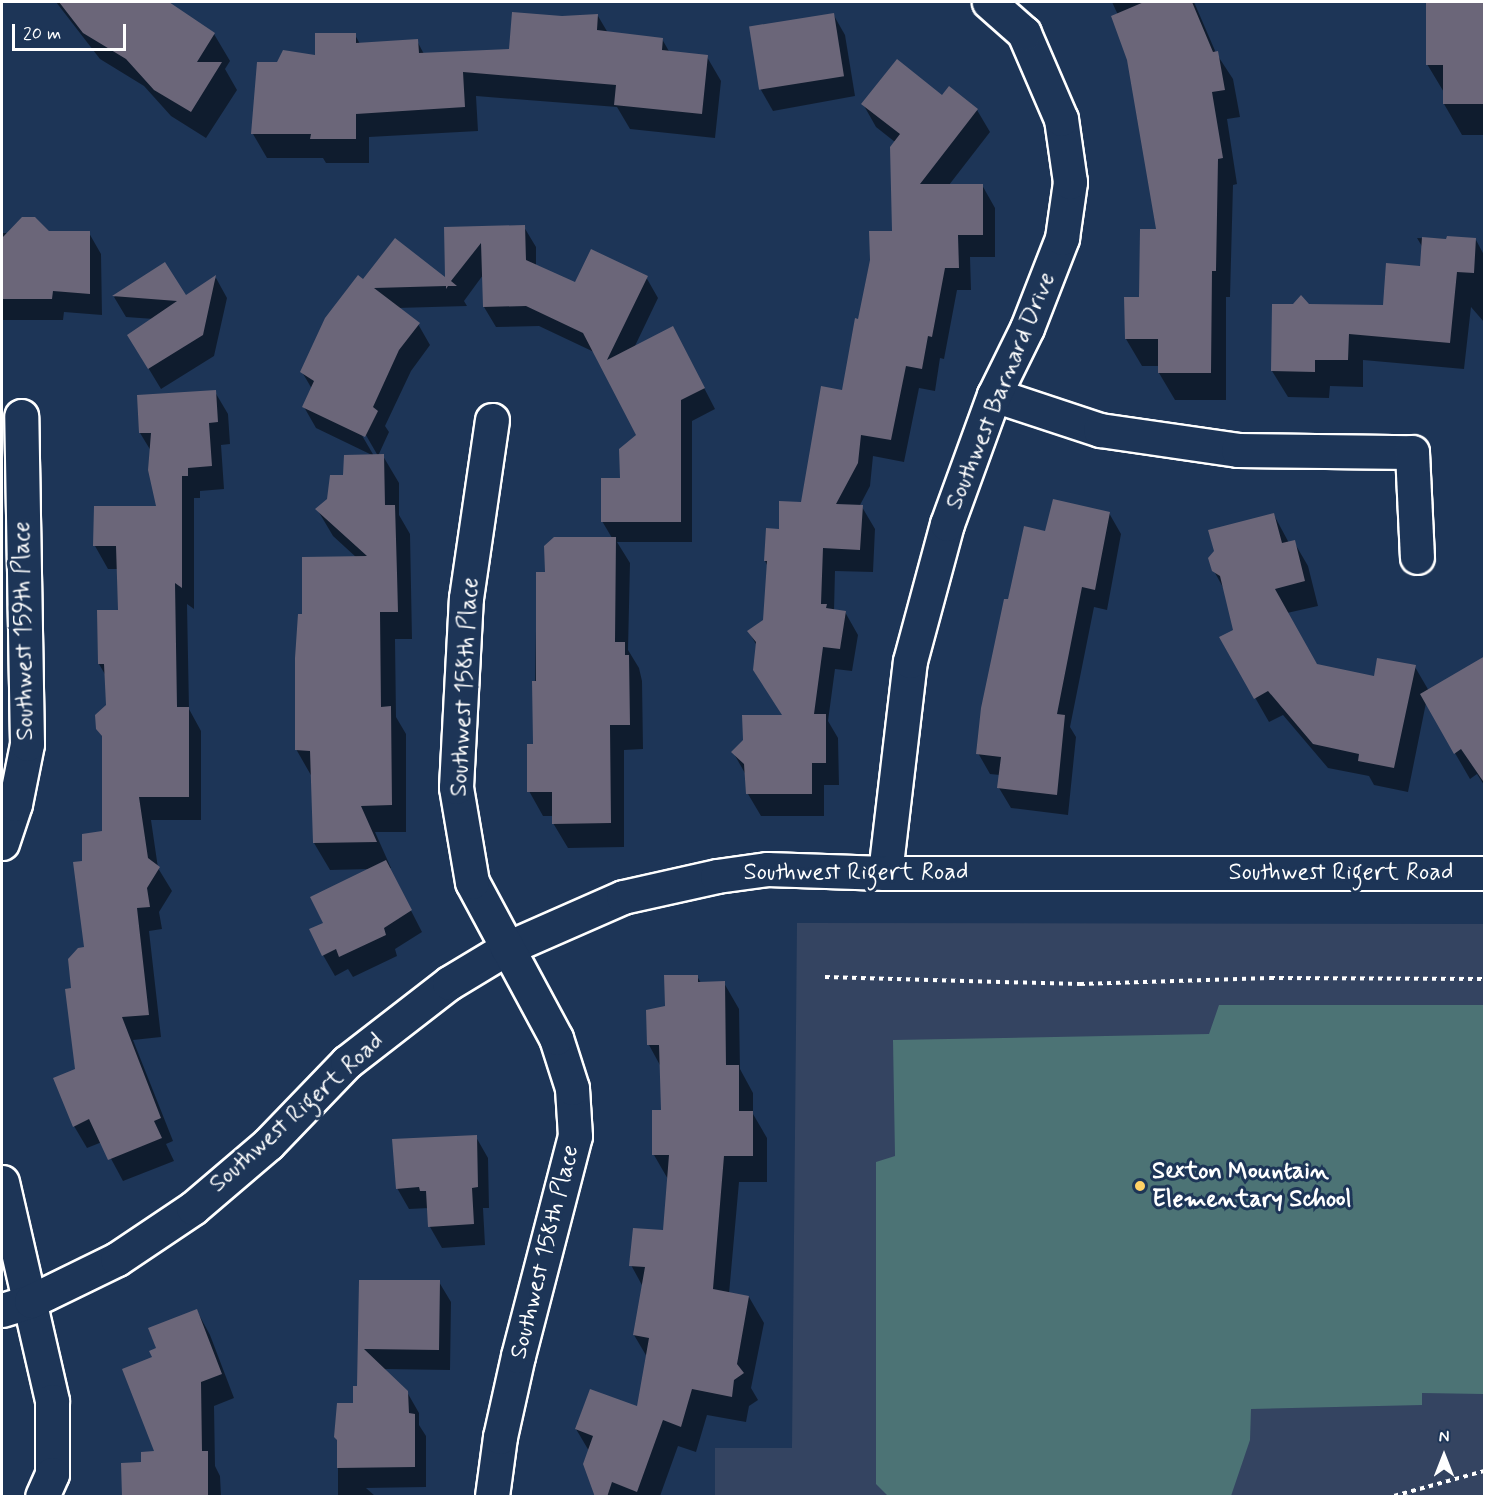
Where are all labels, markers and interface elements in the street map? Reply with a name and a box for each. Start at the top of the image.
scale bar [15,12,129,50]
text: 20 m [23,22,61,46]
street label: Southwest Barnard Drive [941,269,1061,513]
street label: Southwest 159th Place [8,521,40,741]
street label: Southwest 158th Place [445,577,485,797]
street label: Southwest Rigert Road [744,859,968,887]
street label: Southwest Rigert Road [1229,859,1453,887]
street label: Southwest Rigert Road [204,1027,390,1199]
street label: Southwest 158th Place [504,1142,586,1362]
place label: Sexton Mountain Elementary School [1152,1158,1351,1214]
marker: Sexton Mountain Elementary School [1133,1179,1147,1193]
north arrow [1414,1426,1474,1486]
text: N [1439,1427,1449,1448]

